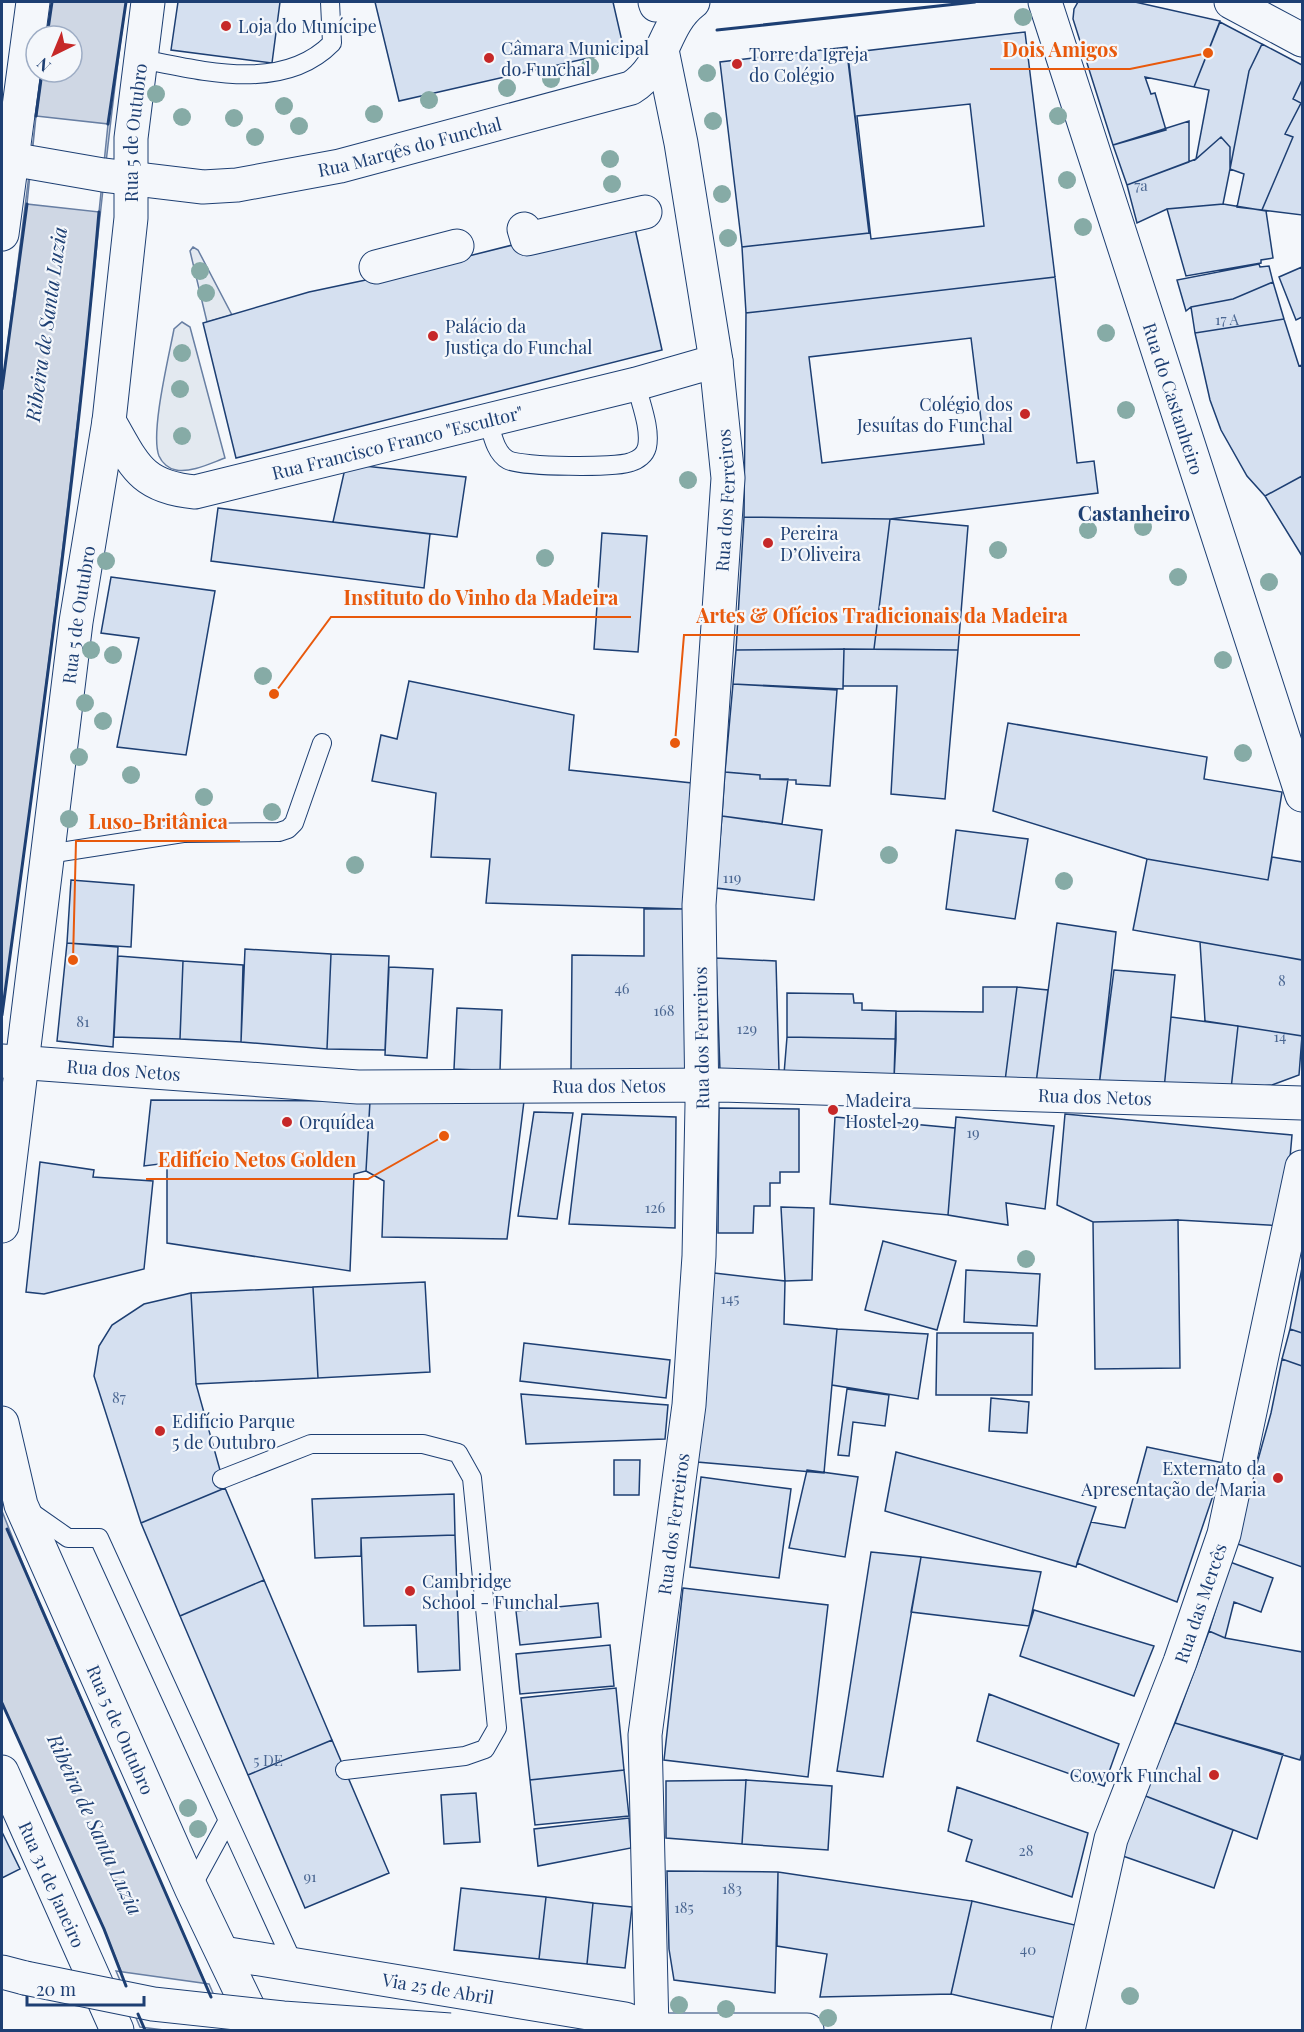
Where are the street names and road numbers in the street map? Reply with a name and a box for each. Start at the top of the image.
street label: Rua 5 de Outubro [119,62,152,202]
street label: Rua Marqês do Funchal [316,111,504,182]
street label: Rua do Castanheiro [1138,320,1209,478]
street label: Rua Francisco Franco "Escultor" [269,400,525,485]
street label: Rua dos Ferreiros [710,428,740,572]
street label: Rua 5 de Outubro [57,544,100,685]
street label: Rua dos Ferreiros [688,966,714,1110]
street label: Rua dos Netos [66,1054,181,1086]
street label: Rua dos Netos [552,1073,666,1098]
street label: Rua dos Netos [1038,1083,1152,1110]
street label: Rua dos Ferreiros [652,1452,694,1596]
street label: Rua das Mercês [1169,1540,1232,1666]
street label: Rua 5 de Outubro [81,1661,160,1798]
street label: Rua 31 de Janeiro [13,1817,91,1951]
street label: Via 25 de Abril [379,1967,496,2009]

